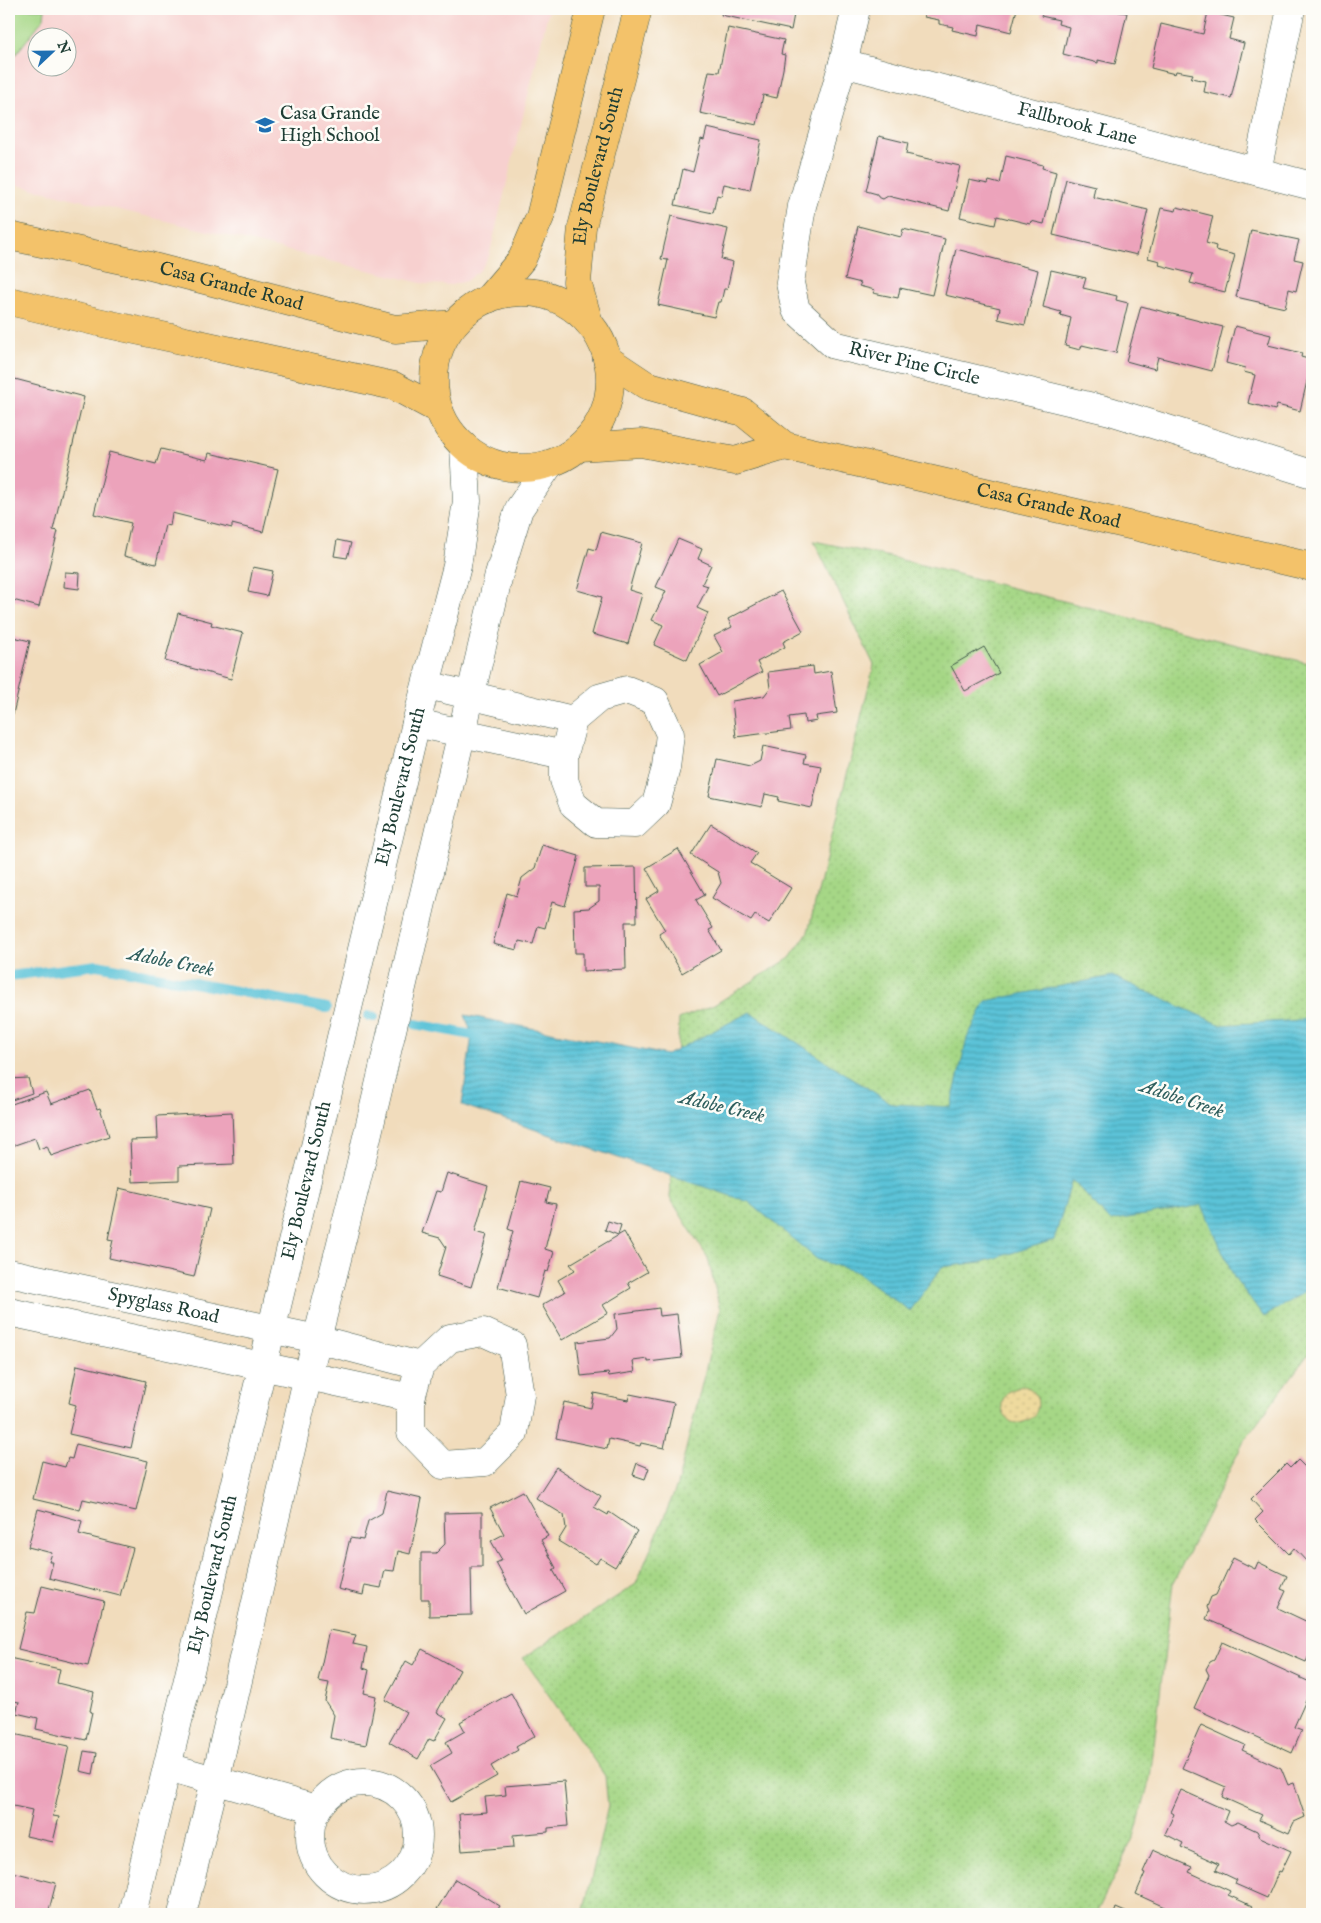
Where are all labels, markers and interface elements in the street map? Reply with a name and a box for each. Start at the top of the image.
north arrow [28,28,78,78]
text: N [52,38,74,56]
street label: Ely Boulevard South [568,84,630,246]
street label: Fallbrook Lane [1015,97,1140,152]
place label: Casa Grande High School [280,102,380,148]
school or university icon: Casa Grande High School [254,114,276,136]
street label: Casa Grande Road [157,257,306,317]
street label: River Pine Circle [846,337,983,392]
street label: Casa Grande Road [974,478,1124,535]
street label: Ely Boulevard South [370,705,432,868]
water label: Adobe Creek [124,941,216,983]
water label: Adobe Creek [1135,1073,1227,1124]
water label: Adobe Creek [675,1085,767,1129]
street label: Ely Boulevard South [276,1099,337,1262]
street label: Spyglass Road [106,1283,222,1330]
street label: Ely Boulevard South [182,1493,243,1656]

